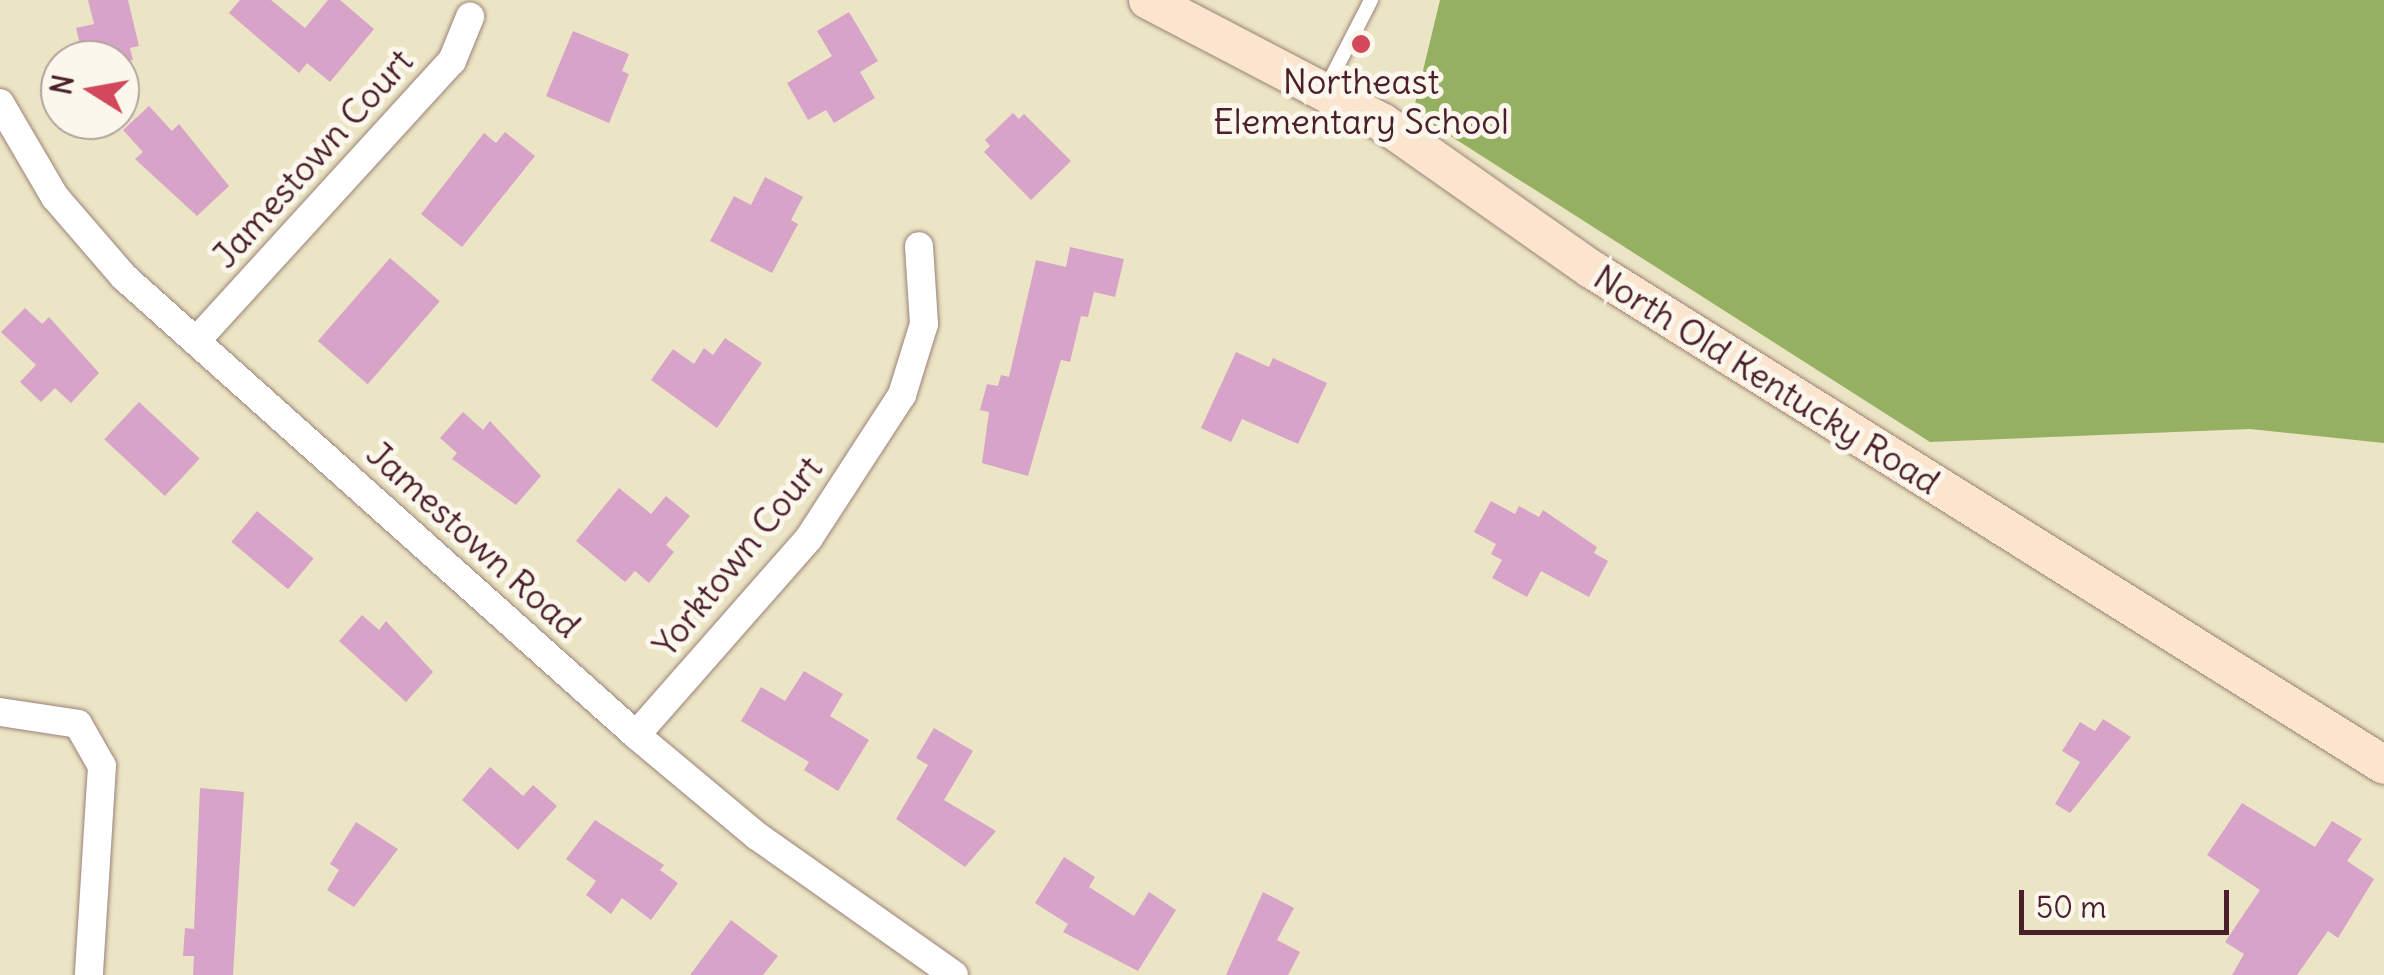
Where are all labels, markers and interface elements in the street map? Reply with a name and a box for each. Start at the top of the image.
marker: Northeast Elementary School [1350,33,1372,55]
north arrow [40,40,140,140]
street label: Jamestown Court [203,40,421,276]
place label: Northeast Elementary School [1213,60,1509,142]
text: N [43,72,82,98]
street label: North Old Kentucky Road [1586,255,1948,503]
street label: Jamestown Road [359,432,589,646]
street label: Yorktown Court [644,447,830,665]
scale bar [2024,870,2234,932]
text: 50 m [2036,888,2106,926]

